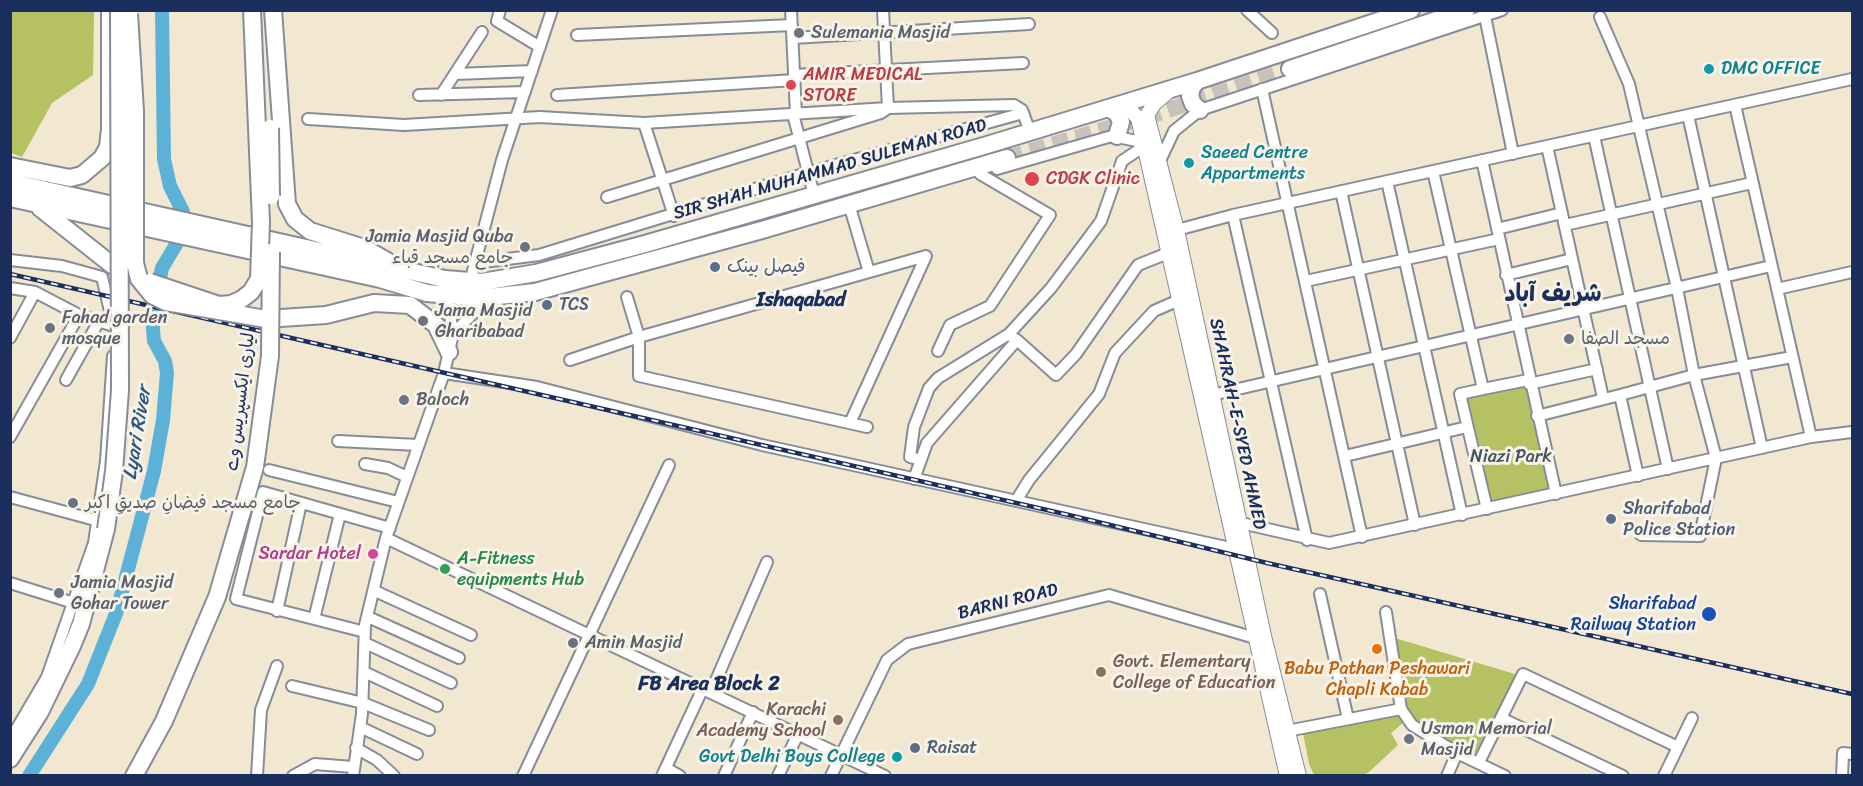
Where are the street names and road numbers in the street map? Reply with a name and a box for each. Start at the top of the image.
street label: SIR SHAH MUHAMMAD SULEMAN ROAD [671,115,989,225]
street label: SHAHRAH-E-SYED AHMED [1204,316,1270,532]
street label: لیاری ایکسپریس وے [222,331,260,473]
street label: BARNI ROAD [956,579,1060,625]

